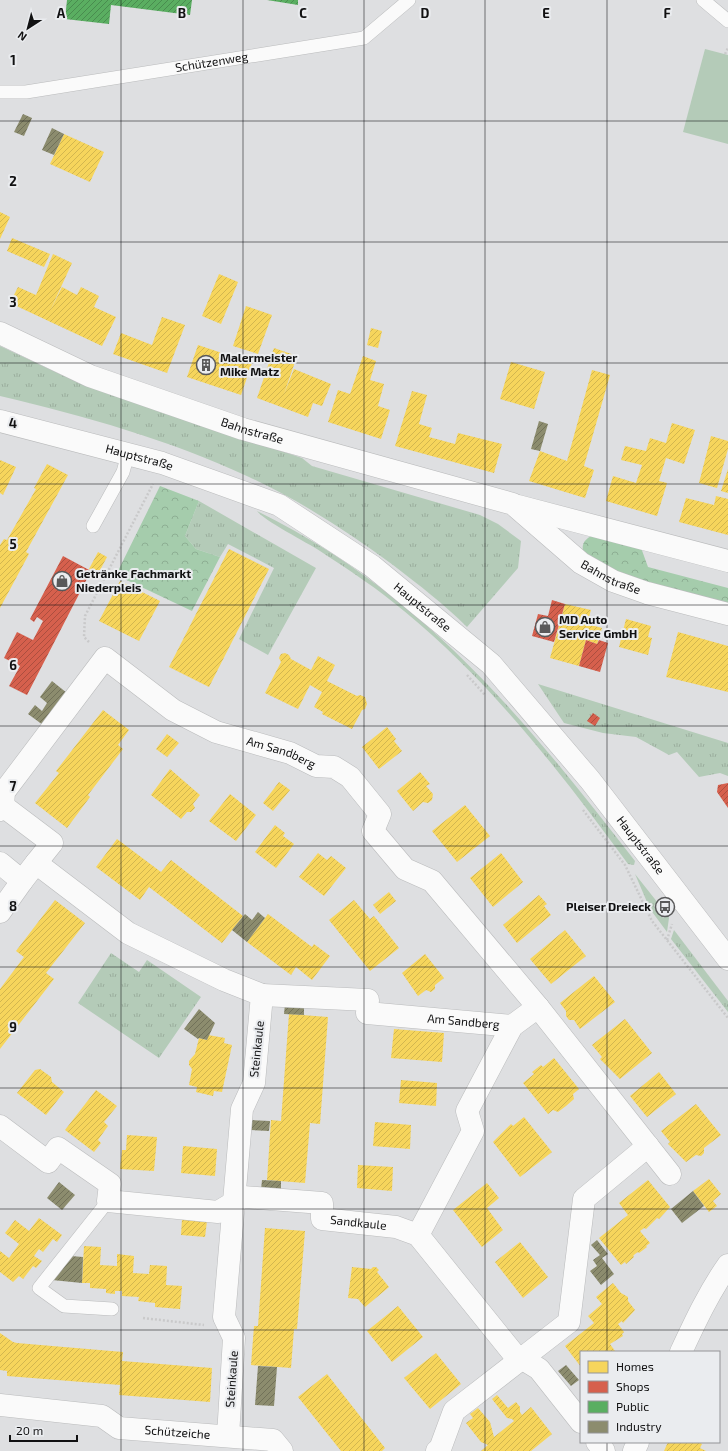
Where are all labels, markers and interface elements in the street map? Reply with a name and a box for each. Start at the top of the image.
text: A [57,5,66,21]
text: B [178,5,186,21]
text: C [299,5,307,21]
text: D [421,5,430,21]
text: E [542,5,550,21]
text: F [663,5,671,21]
north arrow [8,8,48,48]
text: N [15,29,29,44]
street label: Schützenweg [174,49,249,74]
text: 1 [10,52,16,68]
text: 2 [9,173,17,189]
text: 3 [9,294,17,310]
place label: Malermeister Mike Matz [220,350,298,378]
building icon: Malermeister Mike Matz [195,354,217,376]
street label: Bahnstraße [219,414,285,446]
text: 4 [9,415,17,431]
street label: Hauptstraße [104,441,176,473]
text: 5 [9,536,17,552]
street label: Bahnstraße [579,556,643,596]
place label: Getränke Fachmarkt Niederpleis [76,566,191,594]
shop icon: Getränke Fachmarkt Niederpleis [51,570,73,592]
street label: Hauptstraße [392,579,454,634]
place label: MD Auto Service GmbH [559,612,637,640]
shop icon: MD Auto Service GmbH [534,616,556,638]
text: 6 [9,657,17,673]
street label: Am Sandberg [245,733,319,771]
text: 7 [10,778,17,794]
street label: Hauptstraße [614,813,668,877]
bus stop icon: Pleiser Dreieck [654,896,676,918]
text: 8 [9,898,17,914]
place label: Pleiser Dreieck [566,899,651,913]
street label: Am Sandberg [427,1010,501,1031]
text: 9 [9,1019,17,1035]
street label: Steinkaule [246,1020,266,1078]
street label: Sandkaule [329,1212,387,1232]
street label: Steinkaule [222,1350,240,1408]
legend [580,1351,720,1443]
text: Homes [616,1359,654,1373]
text: Shops [616,1379,650,1393]
text: Public [616,1399,649,1413]
scale bar [10,1417,77,1443]
text: Industry [616,1419,662,1433]
street label: Schützeiche [144,1422,211,1441]
text: 20 m [16,1423,43,1437]

